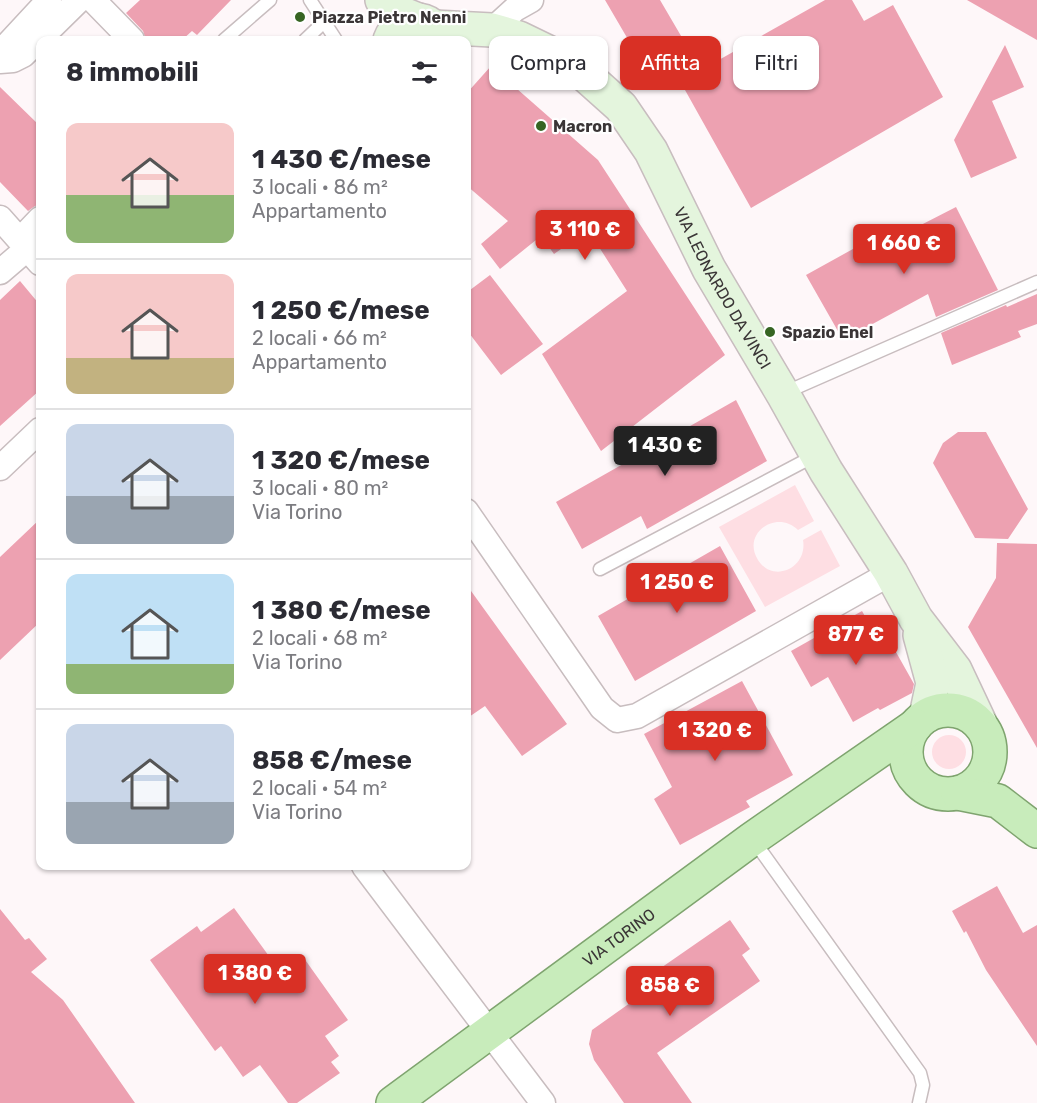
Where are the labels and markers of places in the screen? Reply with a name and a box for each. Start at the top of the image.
place label: Piazza Pietro Nenni [312,8,466,27]
marker: Piazza Pietro Nenni [293,10,307,24]
place label: Macron [553,117,612,136]
marker: Macron [534,119,548,133]
pin: 3 110 € [530,210,640,261]
pin: 1 660 € [849,224,959,275]
place label: Spazio Enel [782,323,873,342]
marker: Spazio Enel [763,325,777,339]
pin: 1 430 € [610,426,720,477]
pin: 1 250 € [622,563,732,614]
pin: 877 € [814,615,898,666]
pin: 1 320 € [660,711,770,762]
pin: 1 380 € [200,954,310,1005]
pin: 858 € [628,966,712,1017]

